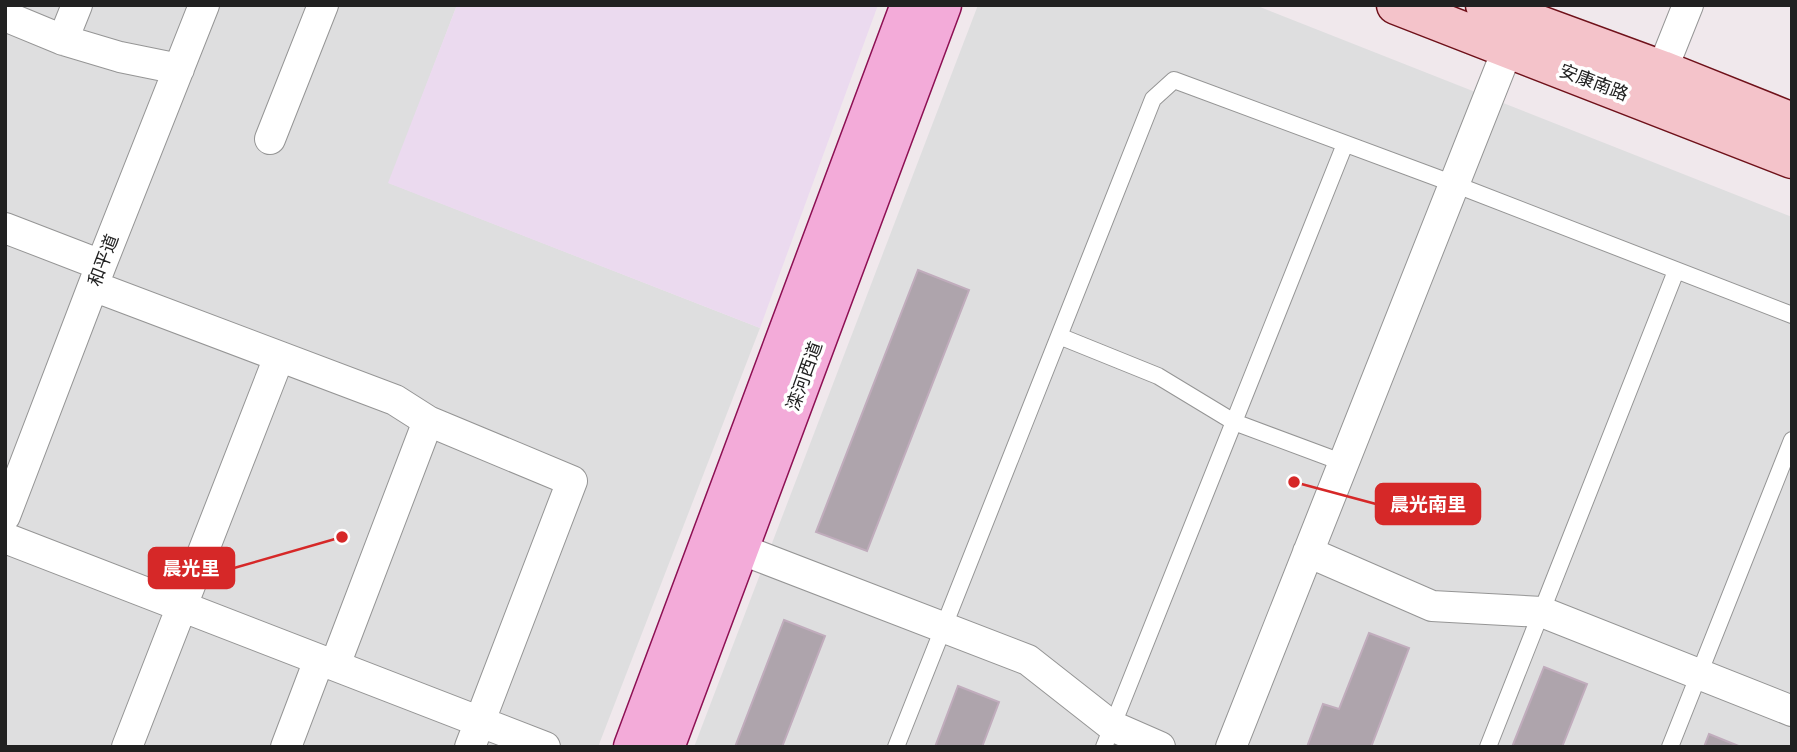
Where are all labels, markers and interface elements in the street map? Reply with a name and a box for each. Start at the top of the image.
street label: 安康南路 [1556,58,1632,106]
street label: 和平道 [83,231,123,289]
street label: 滦河西道 [781,338,827,414]
callout: 晨光南里 [1376,484,1480,524]
text: 晨光南里 [1390,492,1466,516]
callout: 晨光里 [149,548,234,588]
text: 晨光里 [162,556,220,580]

